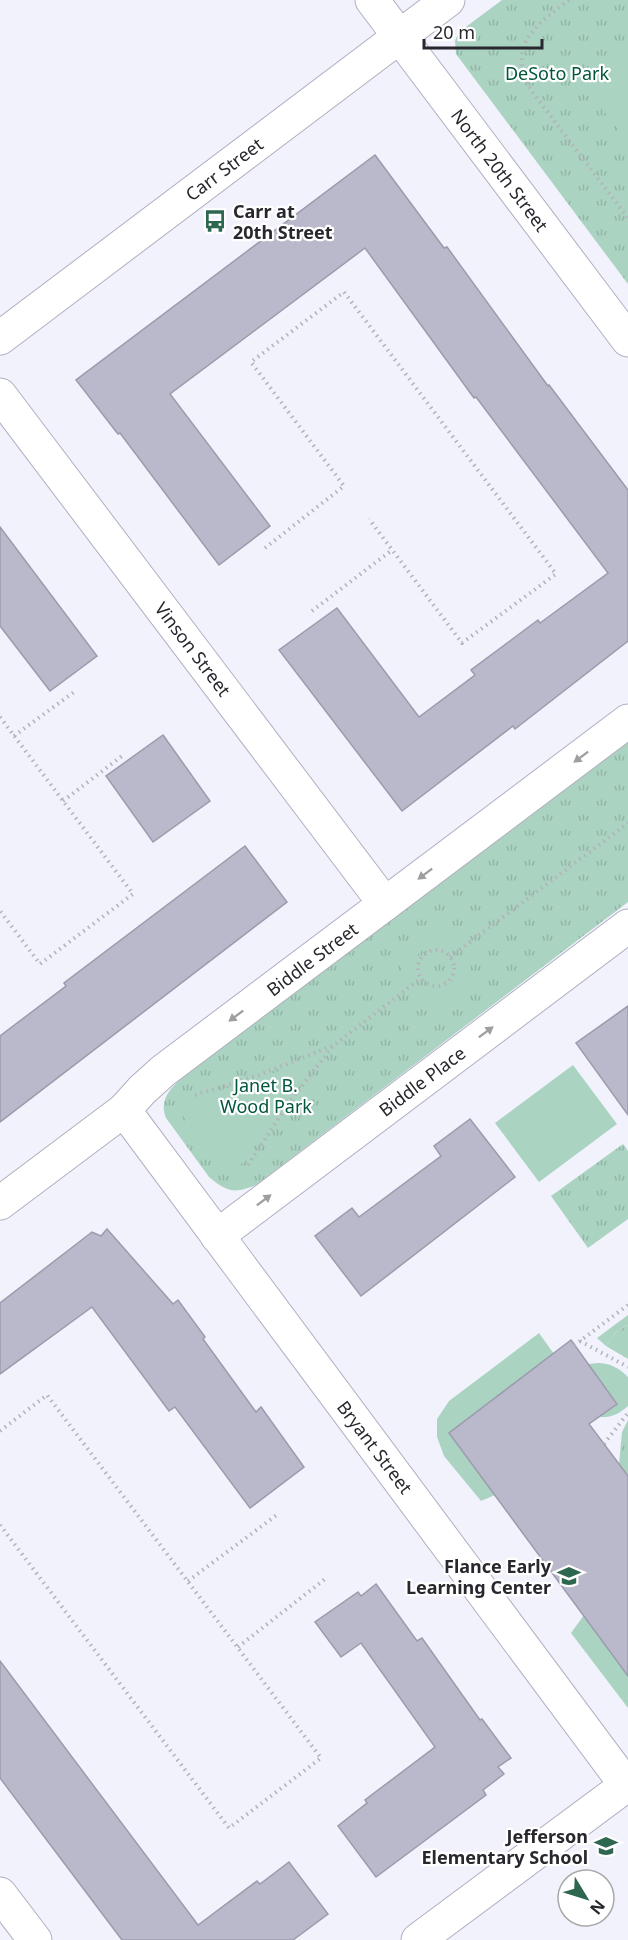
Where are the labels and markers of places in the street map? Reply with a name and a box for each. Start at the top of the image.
place label: Carr at 20th Street [233,199,333,244]
bus stop icon: Carr at 20th Street [202,208,228,234]
place label: Flance Early Learning Center [406,1554,552,1599]
school or university icon: Flance Early Learning Center [556,1563,582,1589]
place label: Jefferson Elementary School [421,1824,588,1869]
school or university icon: Jefferson Elementary School [593,1833,619,1859]

